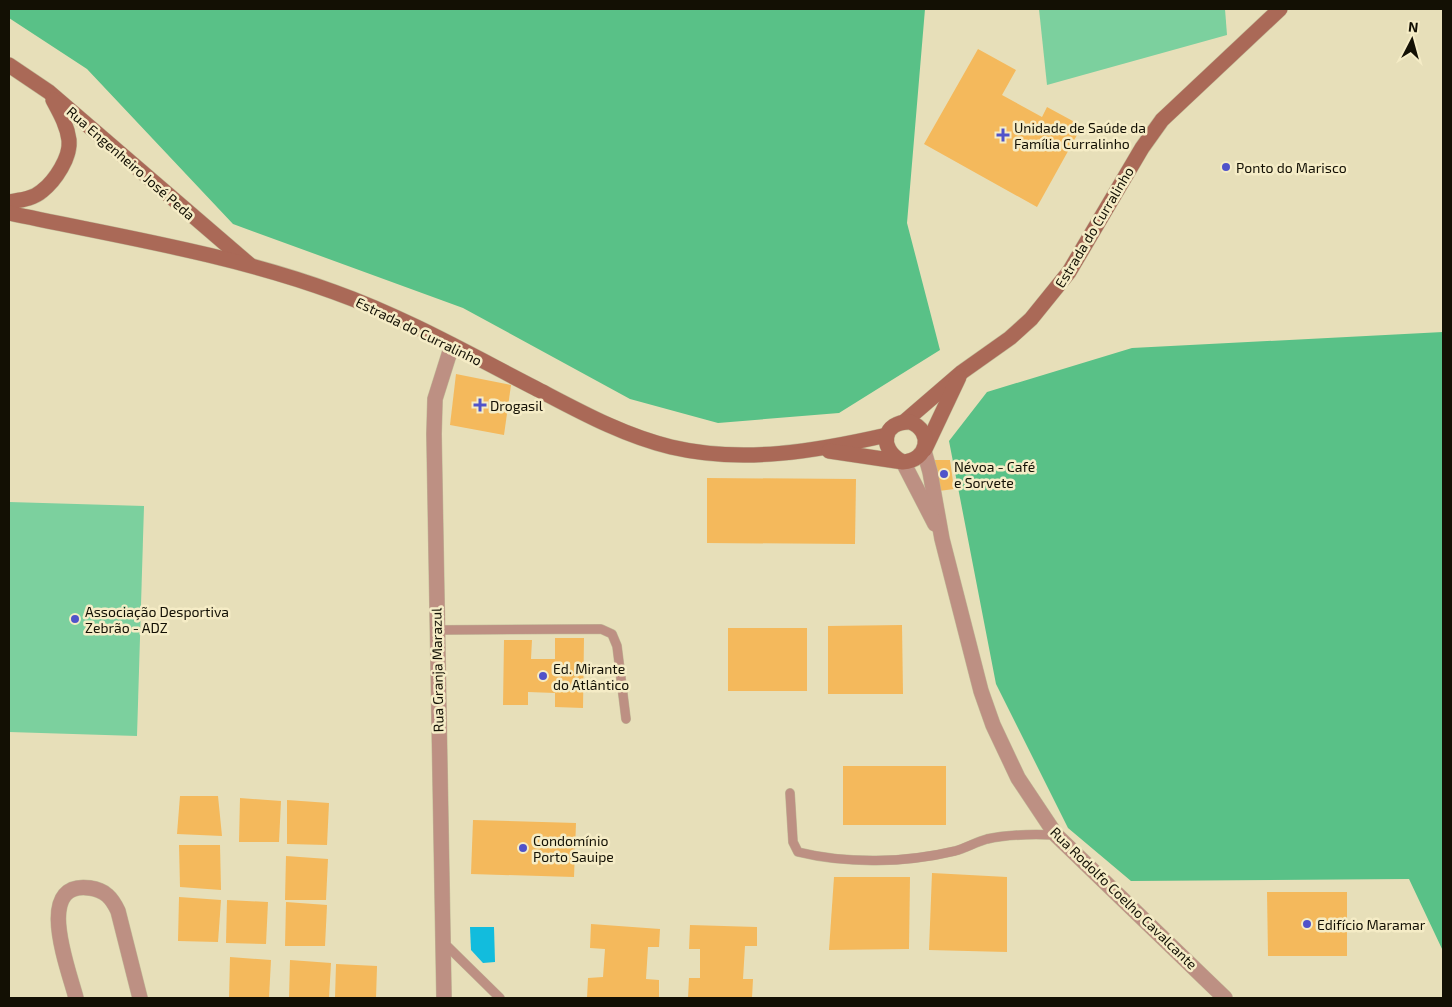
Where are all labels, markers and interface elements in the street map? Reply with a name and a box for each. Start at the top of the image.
north arrow [1387,15,1437,65]
text: N [1407,18,1419,36]
street label: Rua Engenheiro José Peda [64,103,198,223]
place label: Unidade de Saúde da Família Curralinho [1014,119,1146,152]
marker: Unidade de Saúde da Família Curralinho [996,128,1010,142]
place label: Ponto do Marisco [1236,159,1347,176]
marker: Ponto do Marisco [1220,161,1232,173]
street label: Estrada do Curralinho [1051,163,1137,291]
street label: Estrada do Curralinho [353,293,485,369]
place label: Drogasil [490,397,544,414]
marker: Drogasil [474,399,486,411]
place label: Névoa - Café e Sorvete [954,458,1035,491]
marker: Névoa - Café e Sorvete [938,468,950,480]
place label: Associação Desportiva Zebrão - ADZ [85,603,229,636]
street label: Rua Granja Marazul [427,607,447,732]
marker: Associação Desportiva Zebrão - ADZ [69,613,81,625]
place label: Ed. Mirante do Atlântico [553,660,629,693]
marker: Ed. Mirante do Atlântico [537,670,549,682]
street label: Rua Rodolfo Coelho Cavalcante [1047,823,1201,973]
place label: Condomínio Porto Sauipe [533,832,614,865]
marker: Condomínio Porto Sauipe [517,842,529,854]
place label: Edifício Maramar [1317,916,1426,933]
marker: Edifício Maramar [1301,918,1313,930]

